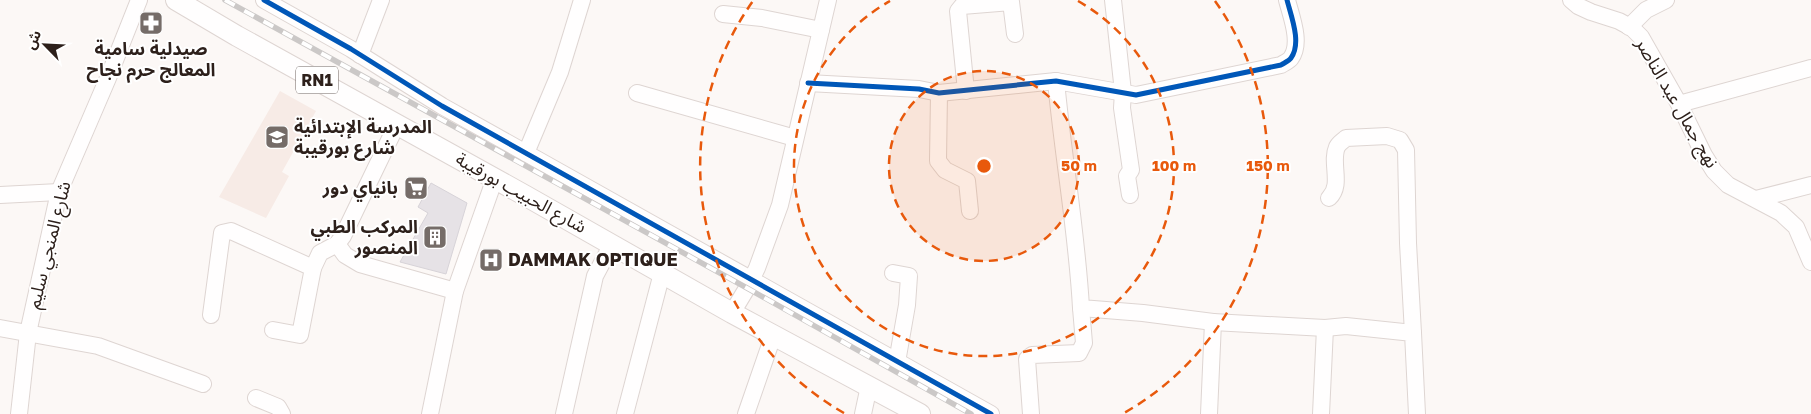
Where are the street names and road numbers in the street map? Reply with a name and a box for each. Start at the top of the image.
street label: نهج جمال عبد الناصر [1629,33,1724,173]
road number: RN1 [296,66,338,94]
street label: شارع الحبيب بورقيبة [450,147,591,241]
street label: شارع المنجي سليم [22,179,78,312]

